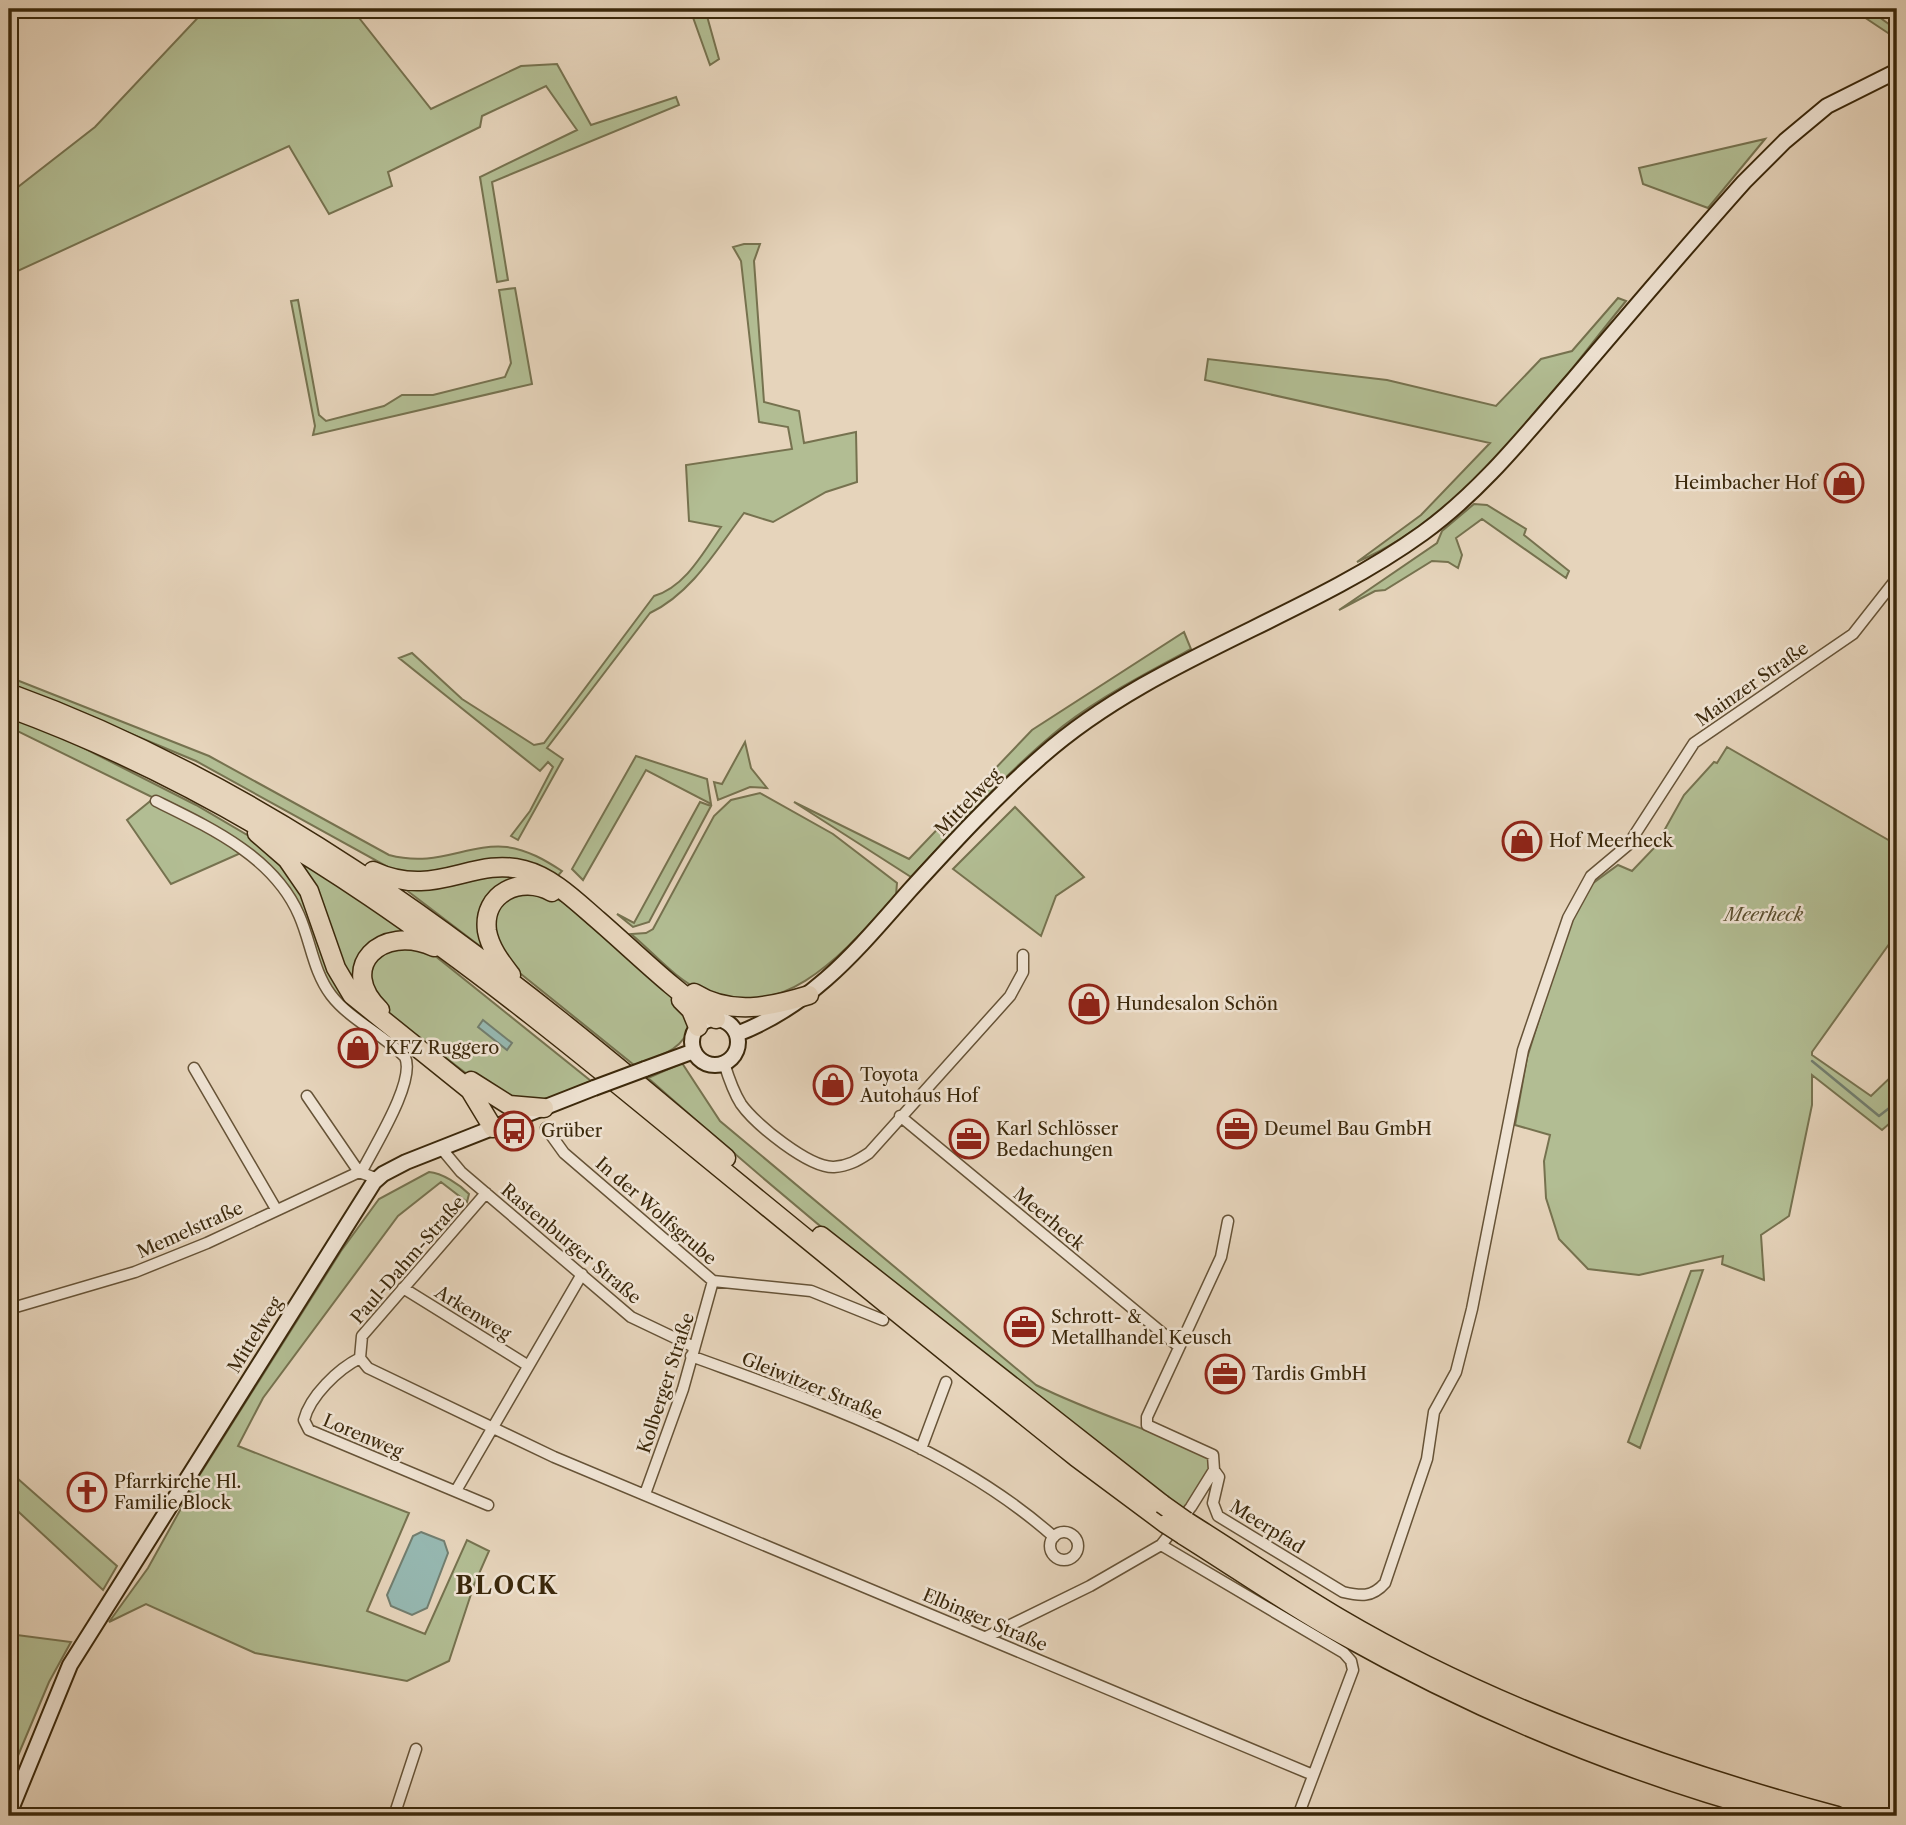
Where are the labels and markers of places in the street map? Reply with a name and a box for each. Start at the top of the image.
shop icon: Heimbacher Hof [1823,462,1865,504]
place label: Heimbacher Hof [1674,472,1820,494]
shop icon: Hof Meerheck [1501,820,1543,862]
place label: Hof Meerheck [1549,830,1674,852]
shop icon: Hundesalon Schön [1068,983,1110,1025]
place label: Hundesalon Schön [1116,993,1278,1015]
shop icon: KFZ Ruggero [337,1027,379,1069]
place label: KFZ Ruggero [385,1037,499,1059]
shop icon: Toyota Autohaus Hof [812,1064,854,1106]
place label: Toyota Autohaus Hof [859,1064,981,1107]
office icon: Deumel Bau GmbH [1216,1108,1258,1150]
bus stop icon: Grüber [493,1110,535,1152]
office icon: Karl Schlösser Bedachungen [948,1118,990,1160]
place label: Karl Schlösser Bedachungen [996,1118,1119,1161]
place label: Deumel Bau GmbH [1264,1118,1432,1140]
place label: Grüber [541,1120,603,1142]
office icon: Schrott- & Metallhandel Keusch [1003,1306,1045,1348]
place label: Schrott- & Metallhandel Keusch [1051,1306,1232,1349]
office icon: Tardis GmbH [1204,1353,1246,1395]
place label: Tardis GmbH [1252,1363,1367,1385]
church icon: Pfarrkirche Hl. Familie Block [66,1471,108,1513]
place label: Pfarrkirche Hl. Familie Block [114,1471,241,1514]

